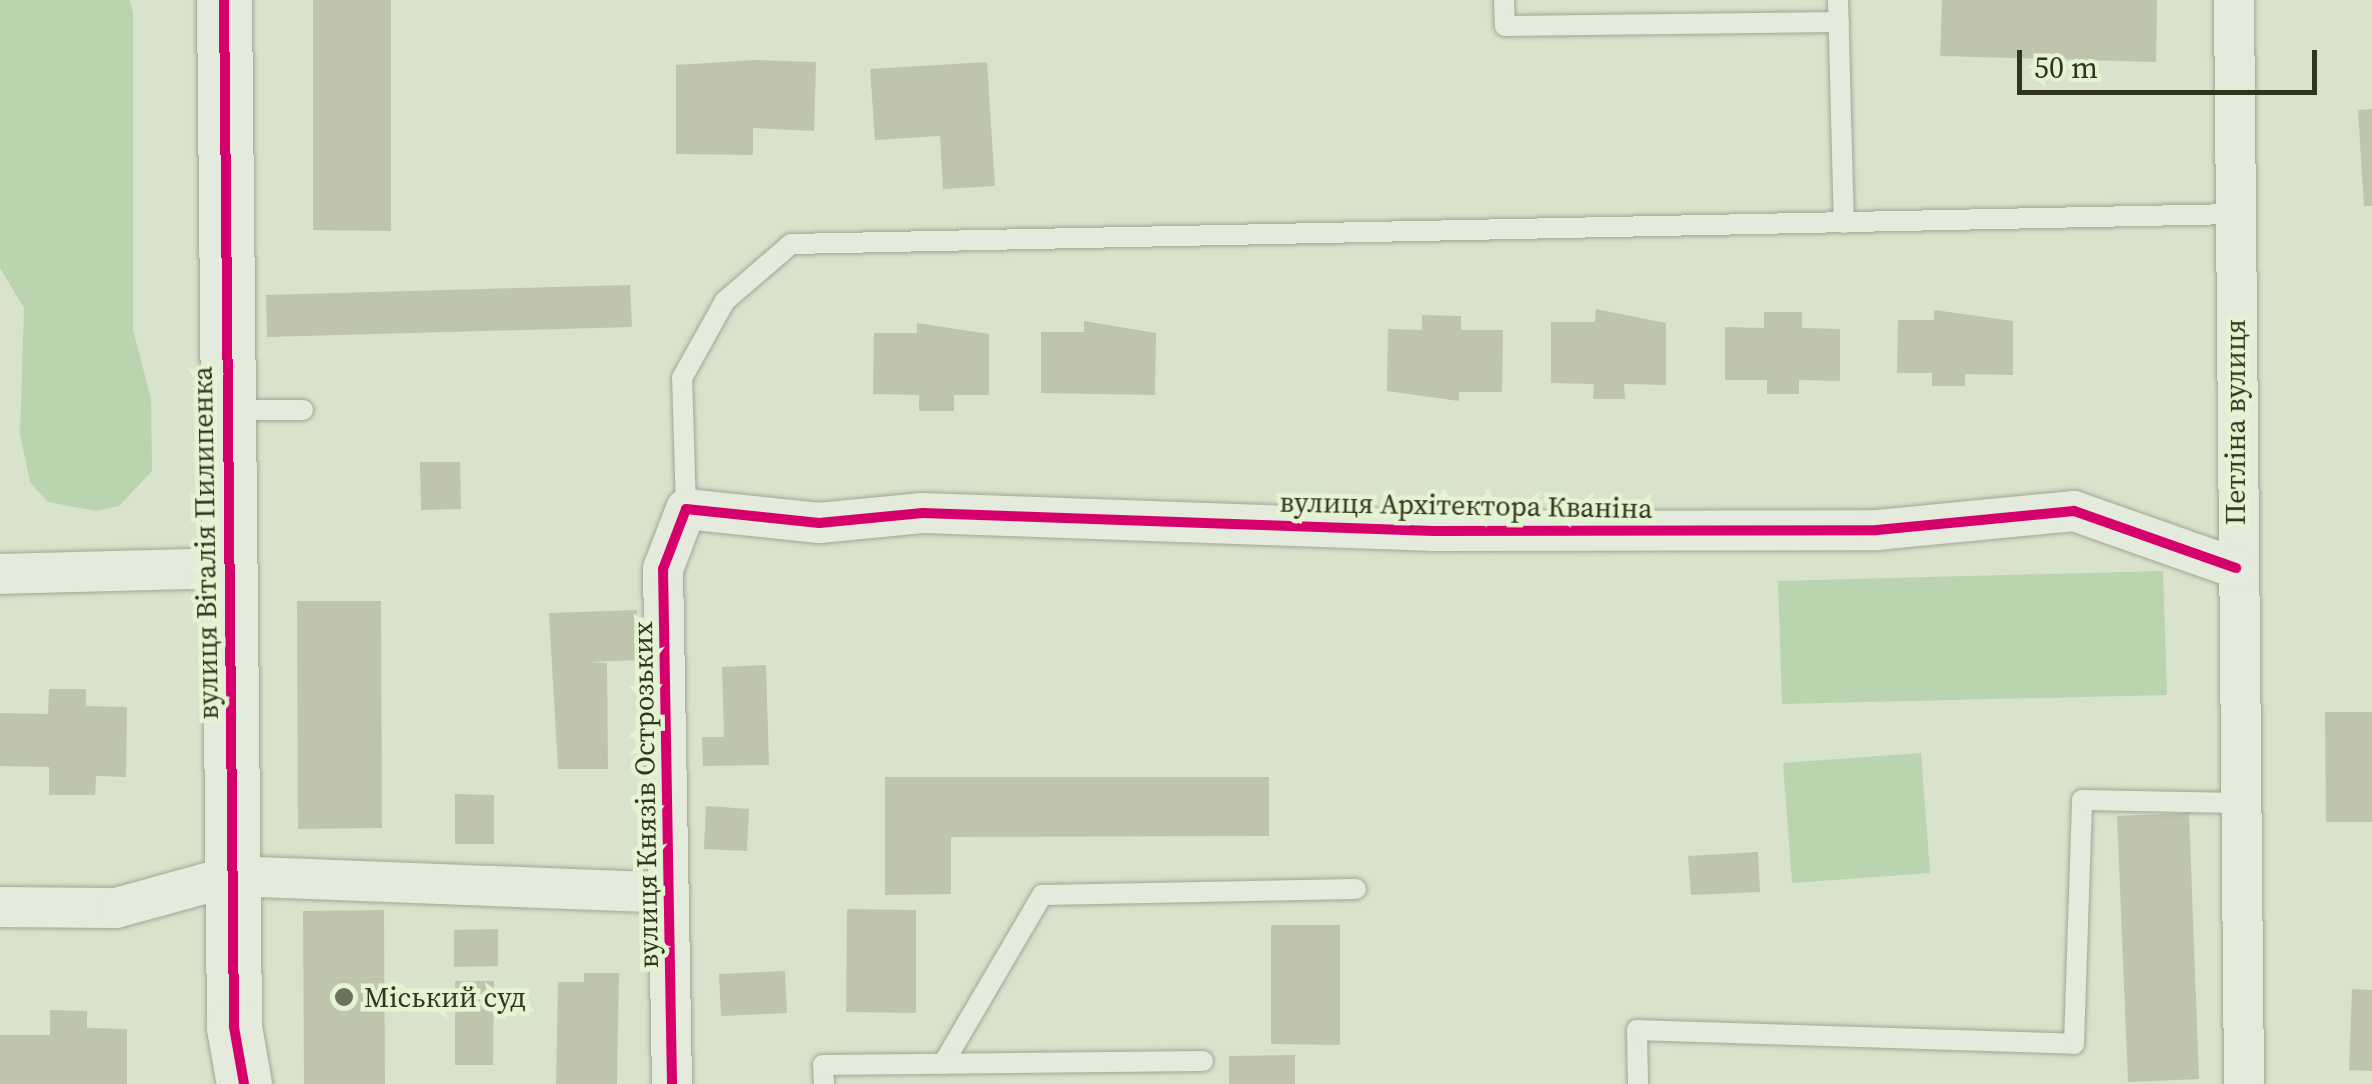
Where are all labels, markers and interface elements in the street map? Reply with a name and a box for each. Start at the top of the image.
scale bar [2022,30,2322,92]
text: 50 m [2034,47,2098,88]
street label: Петліна вулиця [2218,319,2252,525]
street label: вулиця Віталія Пилипенка [185,366,225,720]
street label: вулиця Архітектора Кваніна [1279,485,1653,525]
street label: вулиця Князів Острозьких [625,621,665,969]
place label: Міський суд [364,980,526,1014]
marker: Міський суд [333,986,355,1008]

